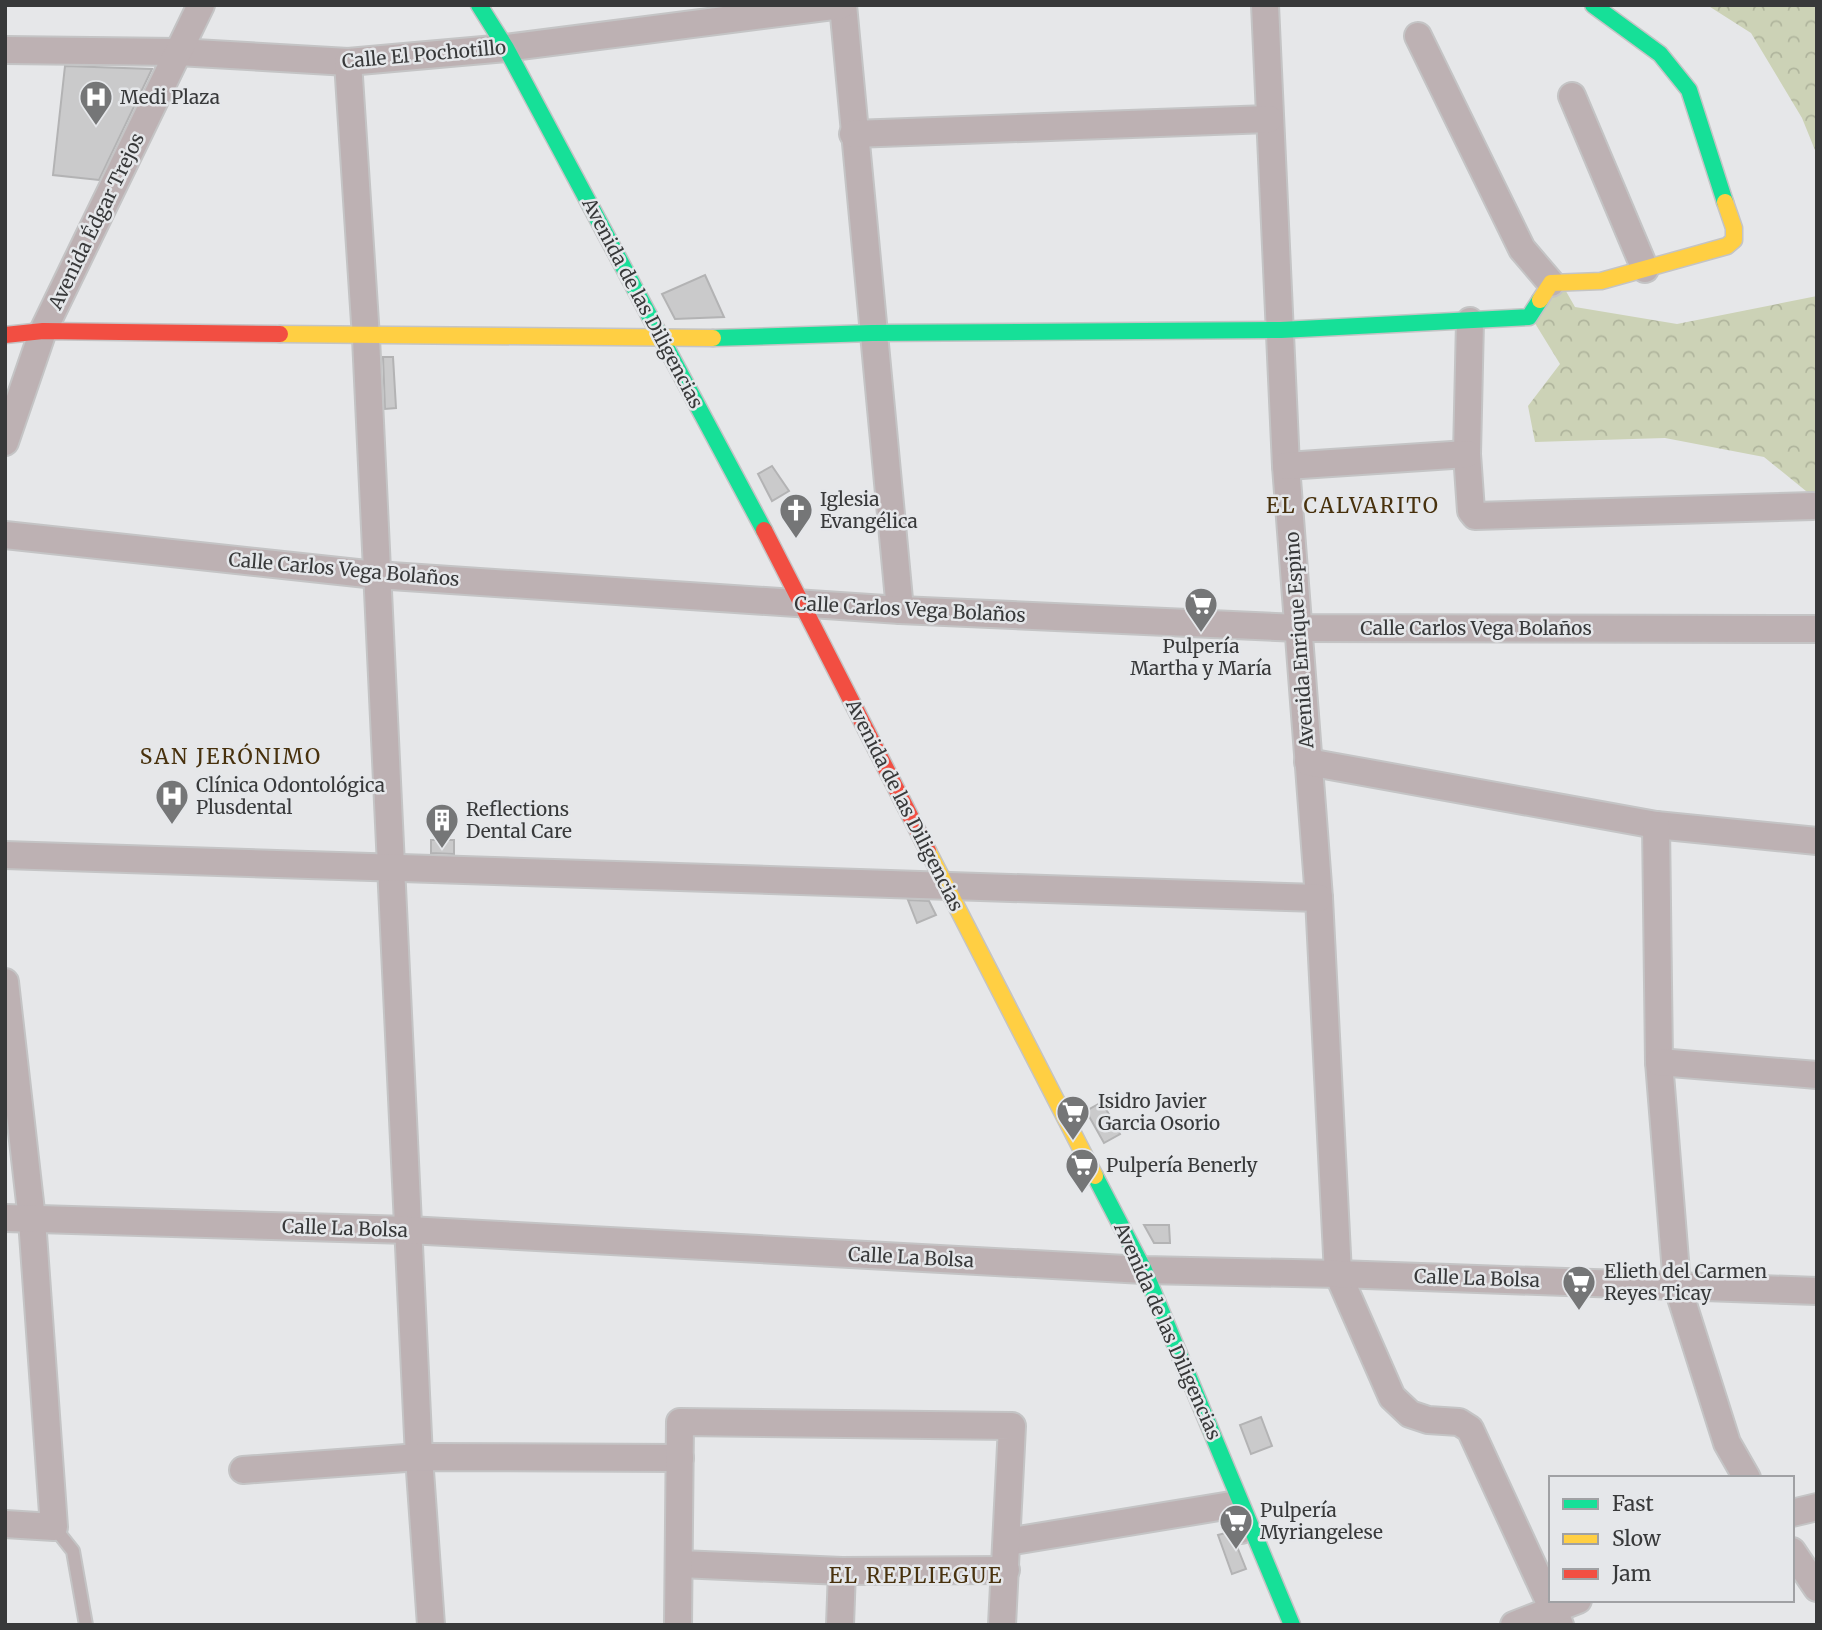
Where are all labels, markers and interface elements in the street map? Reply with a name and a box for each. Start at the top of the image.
street label: Calle El Pochotillo [341,35,507,73]
hospital icon: Medi Plaza [77,78,115,127]
place label: Medi Plaza [120,85,220,109]
street label: Avenida Édgar Trejos [42,129,149,314]
street label: Avenida de las Diligencias [577,193,709,412]
place label: Iglesia Evangélica [820,487,918,533]
church icon: Iglesia Evangélica [777,491,815,540]
district label: EL CALVARITO [1266,492,1440,519]
street label: Avenida Enrique Espino [1279,531,1319,750]
street label: Calle Carlos Vega Bolaños [228,547,460,591]
supermarket icon: Pulpería Martha y María [1182,585,1220,634]
street label: Calle Carlos Vega Bolaños [794,591,1026,627]
street label: Calle Carlos Vega Bolaños [1360,616,1592,640]
place label: Pulpería Martha y María [1130,634,1272,680]
street label: Avenida de las Diligencias [841,694,969,915]
district label: SAN JERÓNIMO [140,743,322,770]
place label: Clínica Odontológica Plusdental [196,773,385,819]
hospital icon: Clínica Odontológica Plusdental [153,777,191,826]
place label: Reflections Dental Care [466,797,572,843]
building icon: Reflections Dental Care [423,801,461,850]
place label: Isidro Javier Garcia Osorio [1098,1089,1220,1135]
supermarket icon: Isidro Javier Garcia Osorio [1054,1093,1092,1142]
supermarket icon: Pulpería Benerly [1063,1146,1101,1195]
place label: Pulpería Benerly [1106,1153,1258,1177]
street label: Calle La Bolsa [282,1214,408,1242]
street label: Avenida de las Diligencias [1109,1218,1227,1443]
street label: Calle La Bolsa [847,1242,975,1272]
place label: Elieth del Carmen Reyes Ticay [1604,1259,1767,1305]
supermarket icon: Elieth del Carmen Reyes Ticay [1560,1263,1598,1312]
street label: Calle La Bolsa [1414,1264,1540,1292]
legend [1549,1476,1794,1602]
text: Fast [1612,1490,1654,1517]
place label: Pulpería Myriangelese [1260,1498,1383,1544]
supermarket icon: Pulpería Myriangelese [1217,1502,1255,1551]
text: Slow [1612,1525,1661,1552]
text: Jam [1611,1560,1651,1587]
district label: EL REPLIEGUE [829,1562,1003,1589]

